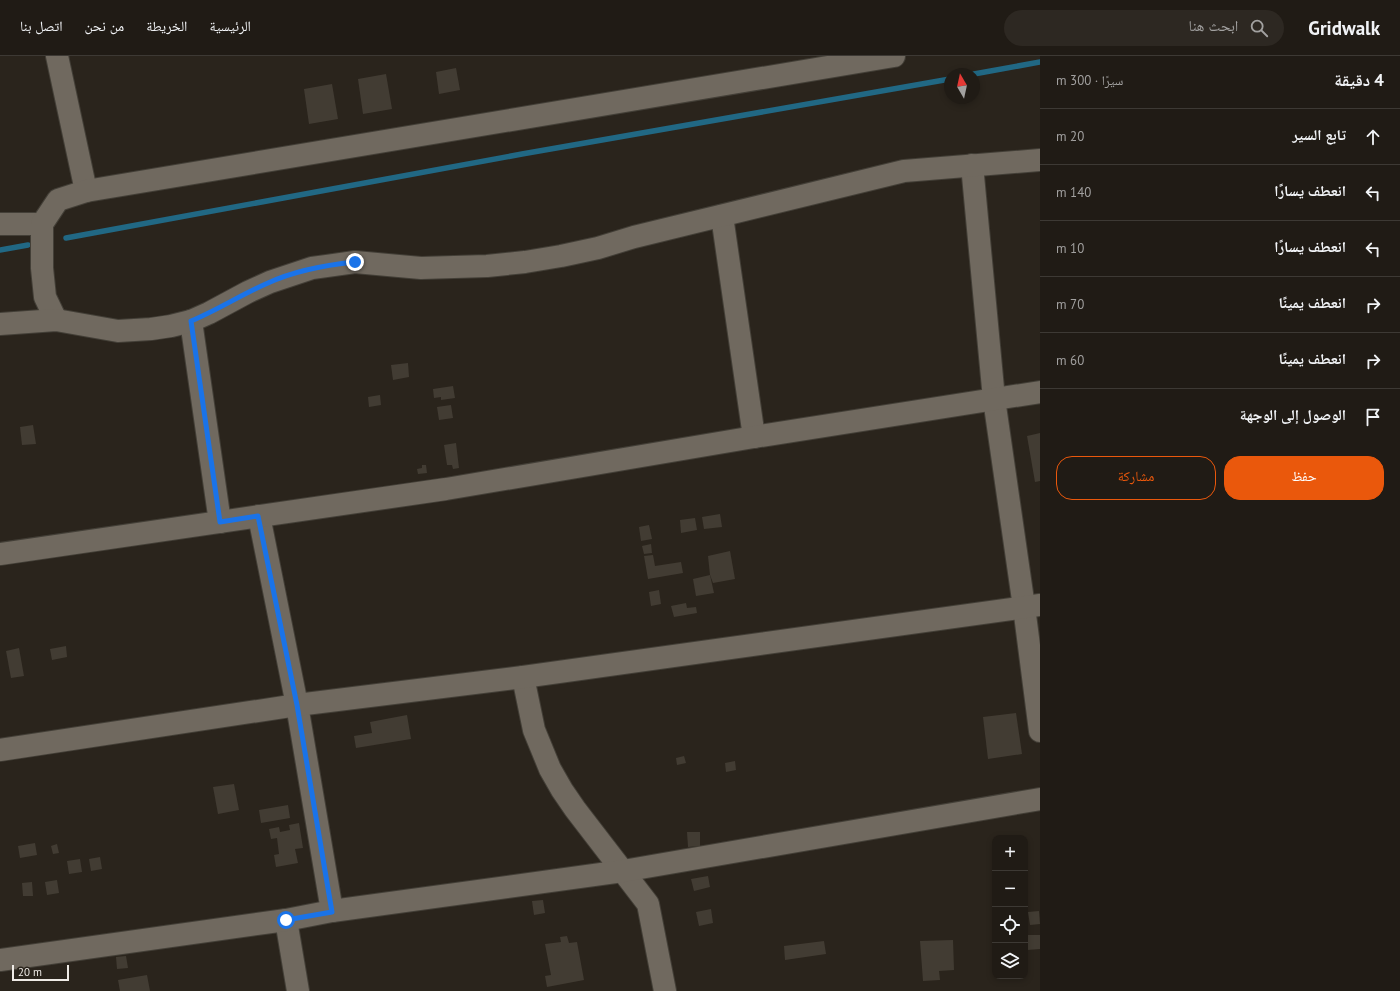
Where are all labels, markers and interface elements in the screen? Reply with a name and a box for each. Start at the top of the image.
search box [1004,10,1284,46]
text: ابحث هنا [1189,16,1238,35]
text: Gridwalk [1308,16,1380,40]
text: اتصل بنا [20,17,63,35]
text: من نحن [85,17,124,35]
text: الخريطة [146,17,187,35]
text: الرئيسية [209,17,251,35]
icon: search [1248,17,1270,39]
north arrow [944,68,980,104]
text: 4 دقيقة [1334,69,1384,91]
text: سيرًا · 300 m [1056,72,1123,89]
text: تابع السير [1292,125,1346,144]
icon: ahead [1362,126,1384,148]
text: 20 m [1056,128,1084,145]
text: انعطف يسارًا [1274,181,1346,200]
icon: left [1362,182,1384,204]
text: 140 m [1056,184,1091,201]
text: انعطف يسارًا [1274,237,1346,256]
icon: left [1362,238,1384,260]
text: 10 m [1056,240,1084,257]
route end [346,253,364,271]
text: انعطف يمينًا [1279,293,1346,312]
icon: right [1362,294,1384,316]
text: 70 m [1056,296,1084,313]
text: انعطف يمينًا [1279,349,1346,368]
icon: right [1362,350,1384,372]
text: 60 m [1056,352,1084,369]
text: الوصول إلى الوجهة [1240,405,1346,424]
icon: arrive [1362,406,1384,428]
button: مشاركة [1056,456,1216,500]
button: حفظ [1224,456,1384,500]
map controls [992,835,1028,979]
button: + [992,835,1028,871]
button: − [992,871,1028,907]
button: locate [992,907,1028,943]
route start [277,911,295,929]
button: layers [992,943,1028,979]
scale bar [12,963,69,982]
text: 20 m [18,965,42,979]

